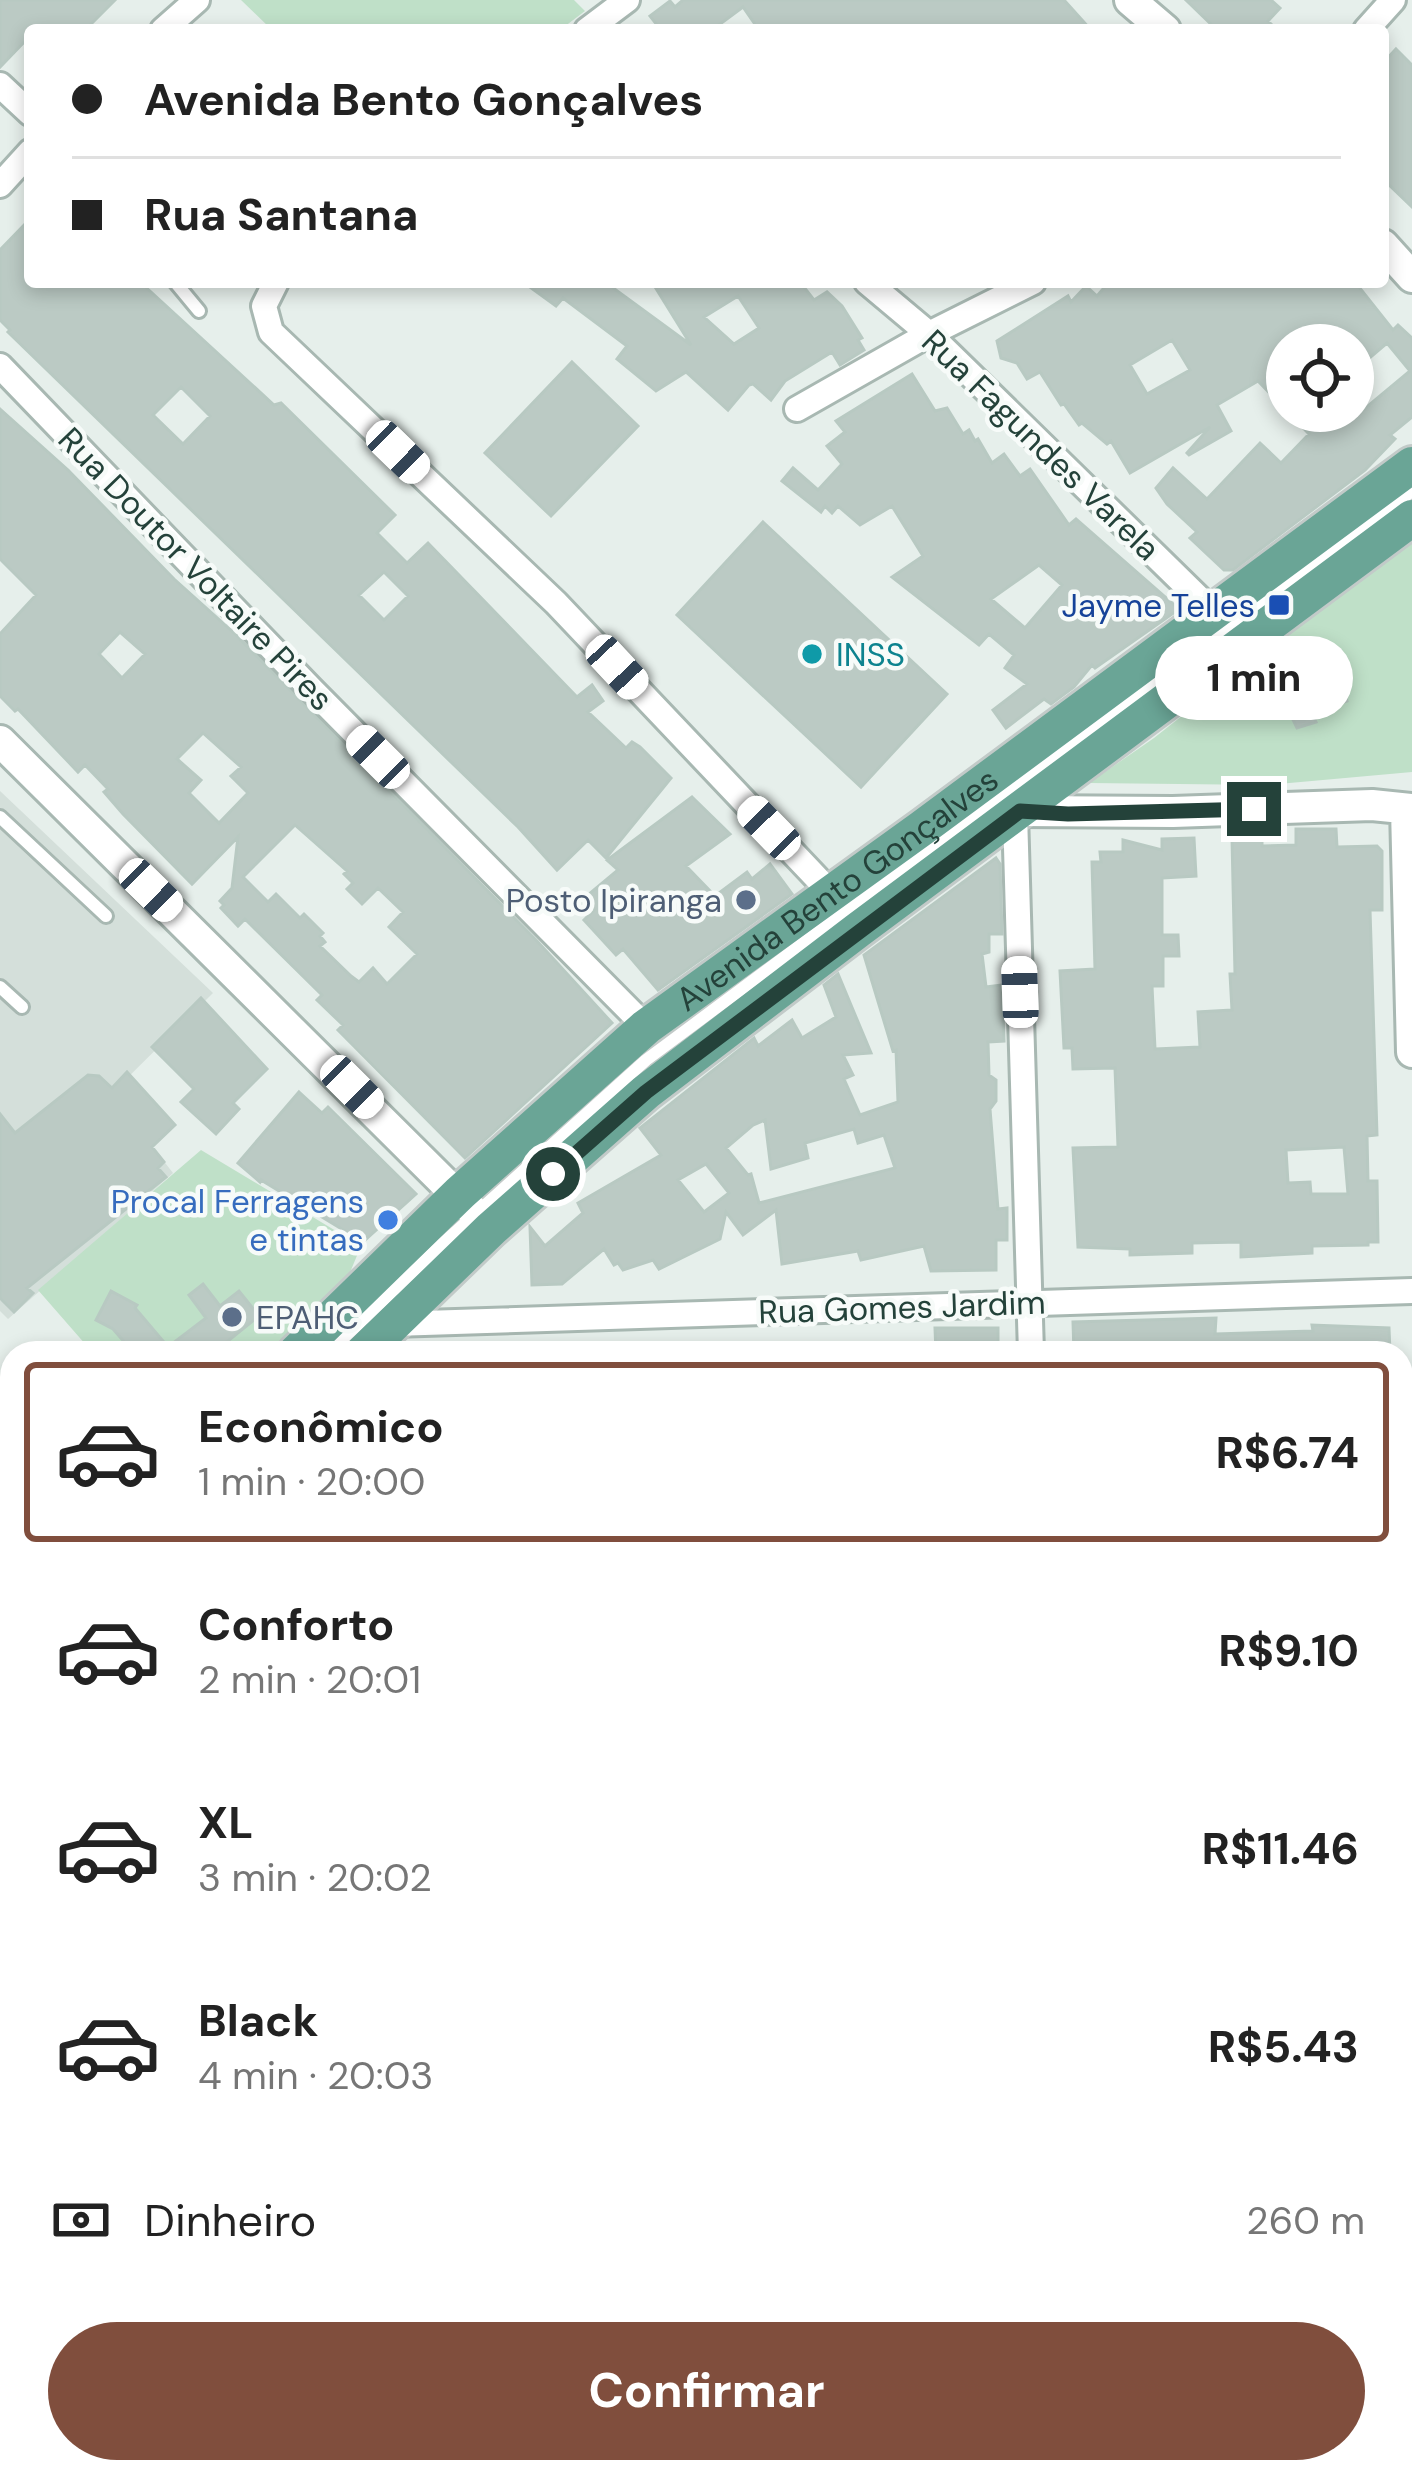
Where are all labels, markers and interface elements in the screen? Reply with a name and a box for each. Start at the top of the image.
text: Avenida Bento Gonçalves [144,70,703,129]
text: Rua Santana [144,185,418,244]
street label: Rua Fagundes Varela [913,320,1169,570]
map controls [1266,324,1374,432]
button: locate [1266,324,1374,432]
car [360,414,436,490]
street label: Rua Doutor Voltaire Pires [49,418,343,720]
place label: Jayme Telles [1061,584,1255,627]
marker: Jayme Telles [1266,592,1292,618]
car [579,628,655,706]
place label: INSS [836,633,905,676]
callout: 1 min [1155,635,1353,719]
marker: INSS [799,641,825,667]
text: 1 min [1207,652,1301,703]
car [340,719,416,795]
street label: Avenida Bento Gonçalves [667,758,1007,1020]
route end [1227,782,1281,836]
car [731,790,807,866]
car [113,852,189,928]
place label: Posto Ipiranga [506,879,722,922]
marker: Posto Ipiranga [733,887,759,913]
car [1001,955,1039,1029]
car [314,1049,390,1125]
route start [526,1147,580,1201]
place label: Procal Ferragens e tintas [111,1180,364,1261]
marker: Procal Ferragens e tintas [375,1207,401,1233]
street label: Rua Gomes Jardim [758,1280,1046,1334]
place label: EPAHC [256,1296,359,1339]
marker: EPAHC [219,1304,245,1330]
text: Econômico [198,1397,444,1456]
icon: car [54,1398,162,1506]
text: R$6.74 [1215,1423,1359,1482]
text: 1 min · 20:00 [198,1456,426,1507]
text: Conforto [198,1595,394,1654]
icon: car [54,1596,162,1704]
text: R$9.10 [1218,1621,1359,1680]
text: 2 min · 20:01 [198,1654,421,1705]
text: XL [198,1793,253,1852]
icon: car [54,1794,162,1902]
text: R$11.46 [1202,1819,1359,1878]
text: 3 min · 20:02 [198,1852,432,1903]
text: Black [198,1991,318,2050]
icon: car [54,1992,162,2100]
text: R$5.43 [1208,2017,1359,2076]
text: 4 min · 20:03 [198,2050,433,2101]
icon: cash [48,2187,114,2253]
text: Dinheiro [144,2191,316,2250]
text: 260 m [1246,2195,1365,2246]
button: Confirmar [48,2322,1365,2460]

